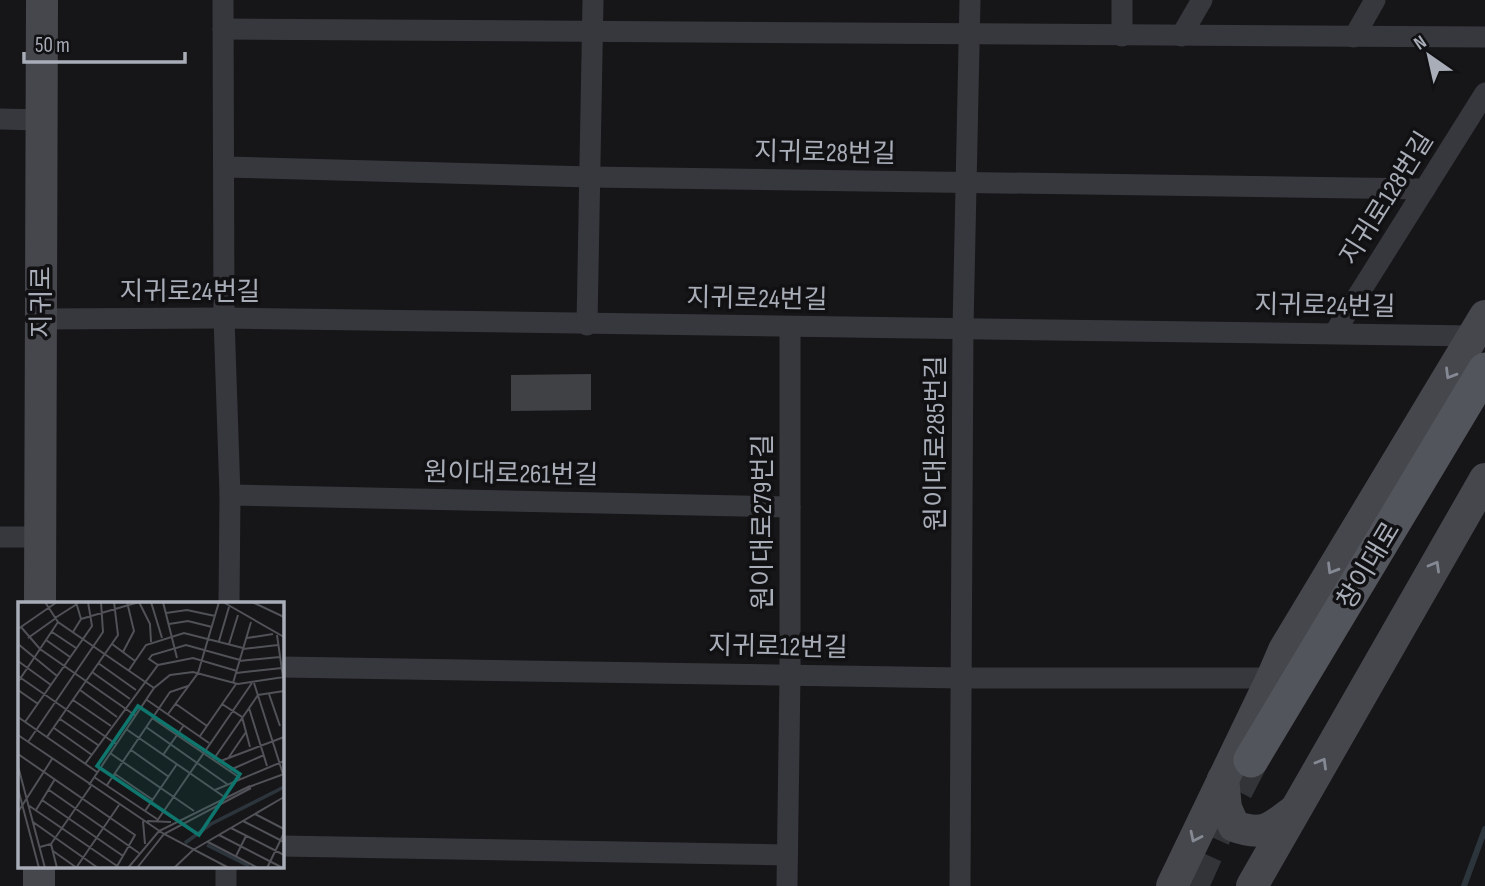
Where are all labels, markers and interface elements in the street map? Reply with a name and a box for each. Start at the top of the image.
scale bar [24,21,186,65]
north arrow [1394,21,1464,91]
text: N [1410,31,1431,56]
text: 50 m [35,33,70,58]
street label: 지귀로128번길 [1334,127,1440,271]
street label: 지귀로28번길 [754,137,896,170]
street label: 지귀로 [27,266,58,338]
street label: 지귀로24번길 [119,277,261,308]
street label: 지귀로24번길 [686,283,828,316]
street label: 지귀로24번길 [1254,290,1396,323]
street label: 원이대로285번길 [921,355,952,531]
one-way arrow [1445,367,1458,380]
street label: 원이대로279번길 [748,434,779,610]
street label: 원이대로261번길 [423,457,599,492]
street label: 창이대로 [1331,517,1407,615]
one-way arrow [1427,560,1440,573]
one-way arrow [1328,562,1341,575]
inset map [18,602,284,868]
street label: 지귀로12번길 [708,631,848,664]
one-way arrow [1314,757,1327,770]
one-way arrow [1189,830,1203,842]

